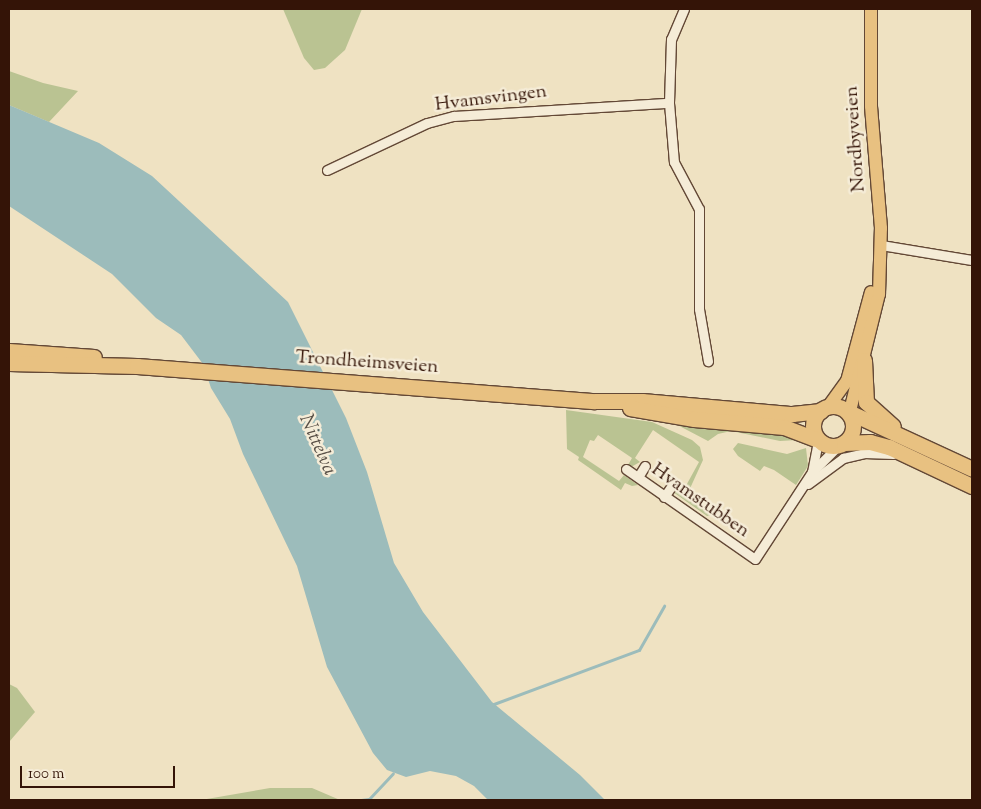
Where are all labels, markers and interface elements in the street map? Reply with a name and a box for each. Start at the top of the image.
street label: Hvamsvingen [434,81,548,117]
street label: Nordbyveien [841,85,871,193]
street label: Trondheimsveien [295,347,439,379]
water label: Nittelva [293,411,341,479]
street label: Hvamstubben [646,459,754,543]
scale bar [22,756,178,788]
text: 100 m [28,764,64,785]

